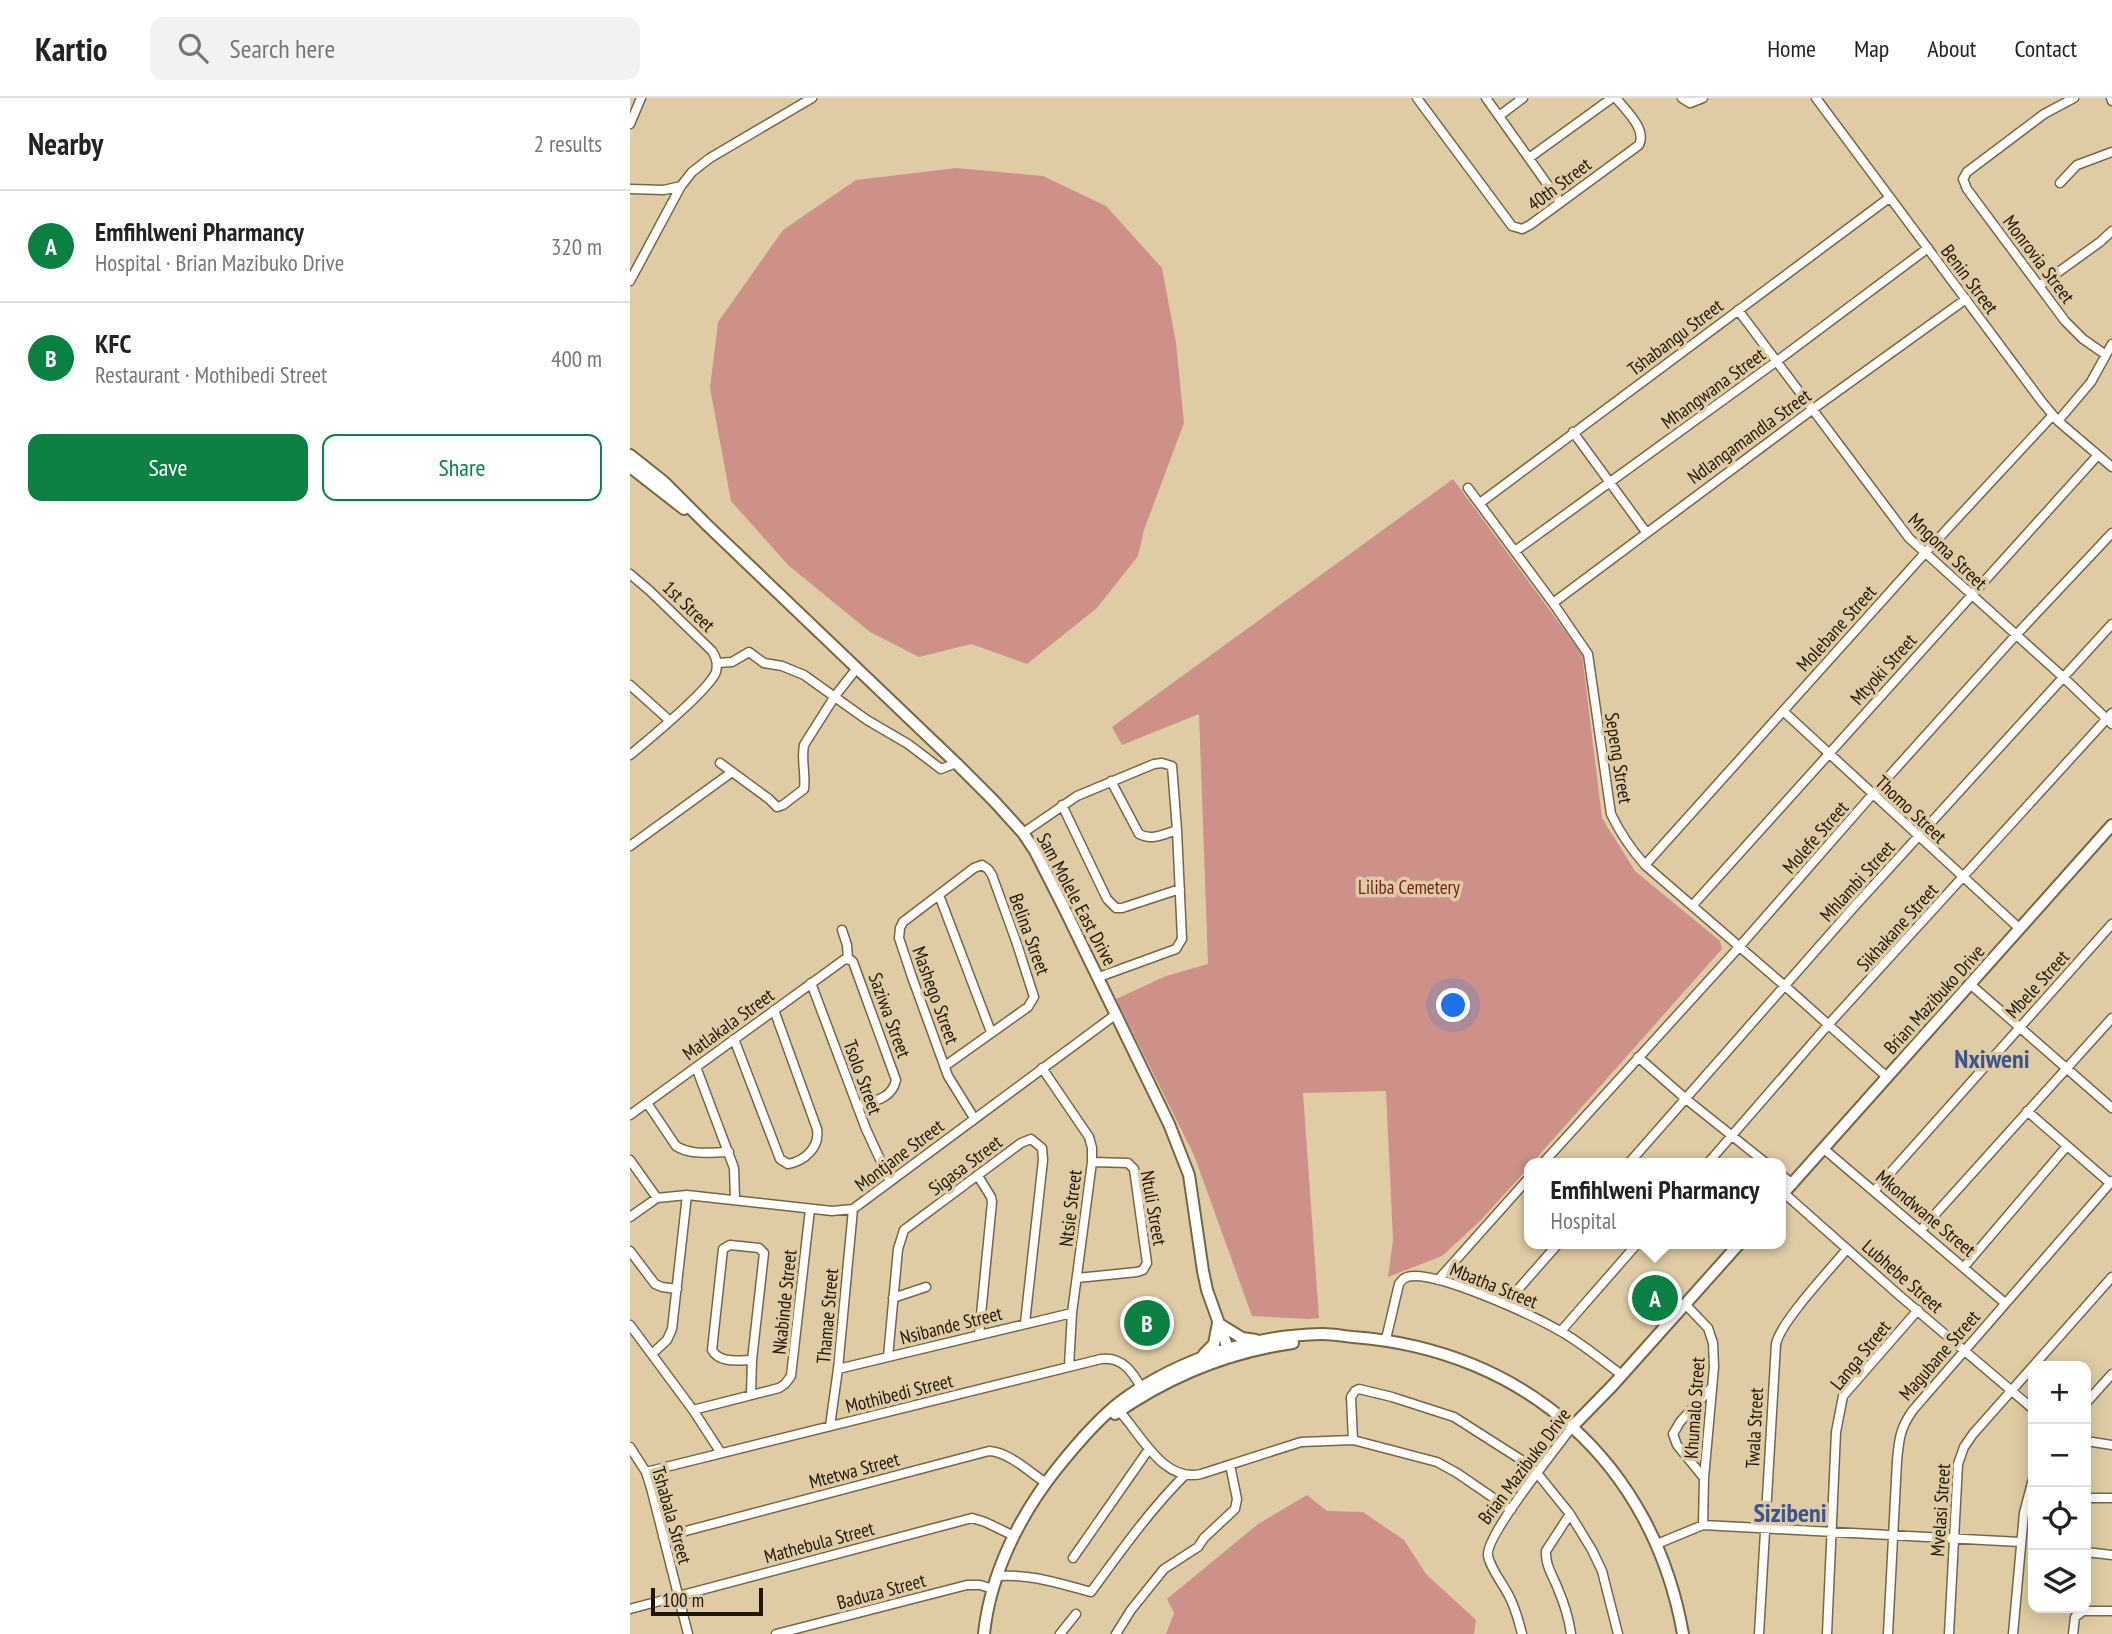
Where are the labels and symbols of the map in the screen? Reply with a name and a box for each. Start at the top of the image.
street label: 40th Street [1522,152,1596,216]
street label: Monrovia Street [1998,210,2080,308]
street label: Benin Street [1936,239,2004,319]
street label: Tshabangu Street [1623,293,1728,381]
street label: Mhangwana Street [1656,342,1770,434]
street label: Ndlangamandla Street [1683,383,1816,489]
street label: Mngoma Street [1904,508,1993,595]
street label: 1st Street [658,575,721,637]
street label: Molebane Street [1791,579,1882,676]
street label: Mtyoki Street [1845,628,1922,710]
street label: Sepeng Street [1600,711,1638,806]
street label: Thomo Street [1870,770,1952,849]
street label: Molefe Street [1777,795,1854,878]
street label: Sam Molele East Drive [1032,828,1122,970]
street label: Mhlambi Street [1814,835,1900,926]
park label: Liliba Cemetery [1358,875,1461,899]
street label: Sikhakane Street [1851,877,1943,976]
street label: Belina Street [1004,890,1056,979]
street label: Brian Mazibuko Drive [1878,939,1990,1059]
street label: Mashego Street [907,943,965,1048]
street label: Mbele Street [2000,944,2074,1023]
street label: Saziwa Street [864,969,917,1062]
street label: Matlakala Street [678,982,779,1065]
your location [1436,988,1470,1022]
street label: Tsolo Street [838,1036,888,1118]
district label: Nxiweni [1954,1042,2030,1075]
street label: Montjane Street [850,1113,949,1196]
street label: Sigasa Street [924,1129,1007,1200]
street label: Mkondwane Street [1871,1164,1981,1262]
street label: Ntsie Street [1053,1167,1087,1248]
street label: Ntuli Street [1136,1169,1173,1248]
street label: Lubhebe Street [1857,1234,1949,1318]
street label: Nkabinde Street [767,1248,802,1356]
street label: Mbatha Street [1447,1257,1542,1314]
street label: Thamae Street [811,1267,843,1365]
pin: A [1632,1272,1678,1324]
pin: B [1124,1297,1170,1349]
street label: Nsibande Street [897,1301,1005,1349]
street label: Magubane Street [1893,1304,1985,1405]
street label: Langa Street [1825,1315,1896,1395]
street label: Khumalo Street [1678,1356,1710,1460]
street label: Mothibedi Street [843,1368,956,1418]
street label: Twala Street [1740,1386,1768,1469]
street label: Brian Mazibuko Drive [1472,1403,1576,1529]
street label: Mtetwa Street [806,1446,902,1494]
street label: Mvelasi Street [1925,1462,1955,1557]
street label: Tshabala Street [647,1463,698,1567]
district label: Sizibeni [1753,1496,1827,1529]
street label: Mathebula Street [761,1516,877,1568]
street label: Baduza Street [834,1567,929,1614]
scale bar [651,1585,763,1617]

